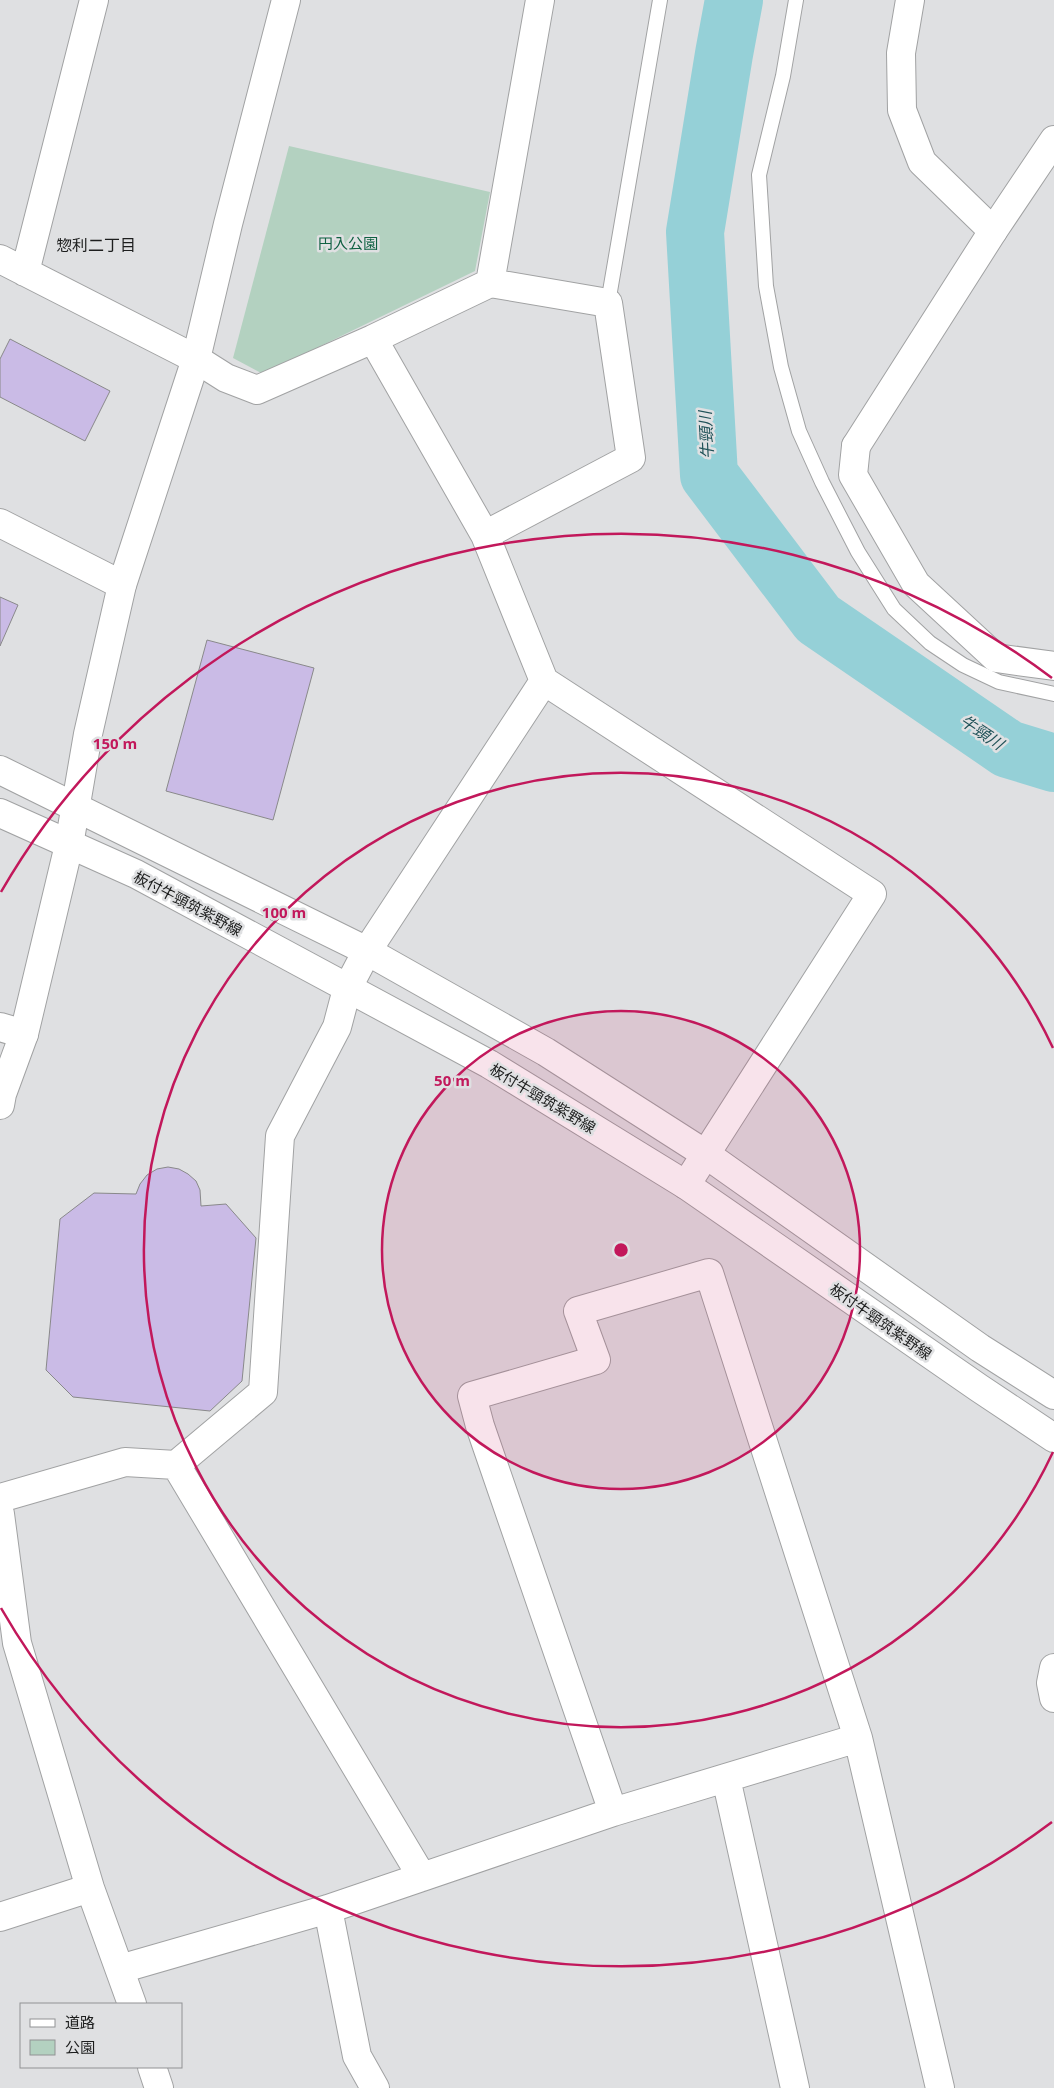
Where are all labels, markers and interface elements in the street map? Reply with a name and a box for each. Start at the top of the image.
park label: 円入公園 [318,233,378,253]
district label: 惣利二丁目 [56,234,136,256]
water label: 牛頸川 [694,408,718,460]
water label: 牛頸川 [956,709,1010,756]
text: 150 m [93,733,137,753]
street label: 板付牛頸筑紫野線 [130,866,246,940]
text: 100 m [262,902,306,922]
street label: 板付牛頸筑紫野線 [486,1059,600,1137]
text: 50 m [434,1070,470,1090]
centre of rings [612,1241,630,1259]
street label: 板付牛頸筑紫野線 [826,1278,936,1364]
legend [20,2003,182,2068]
text: 道路 [65,2012,95,2032]
text: 公園 [65,2037,95,2057]

